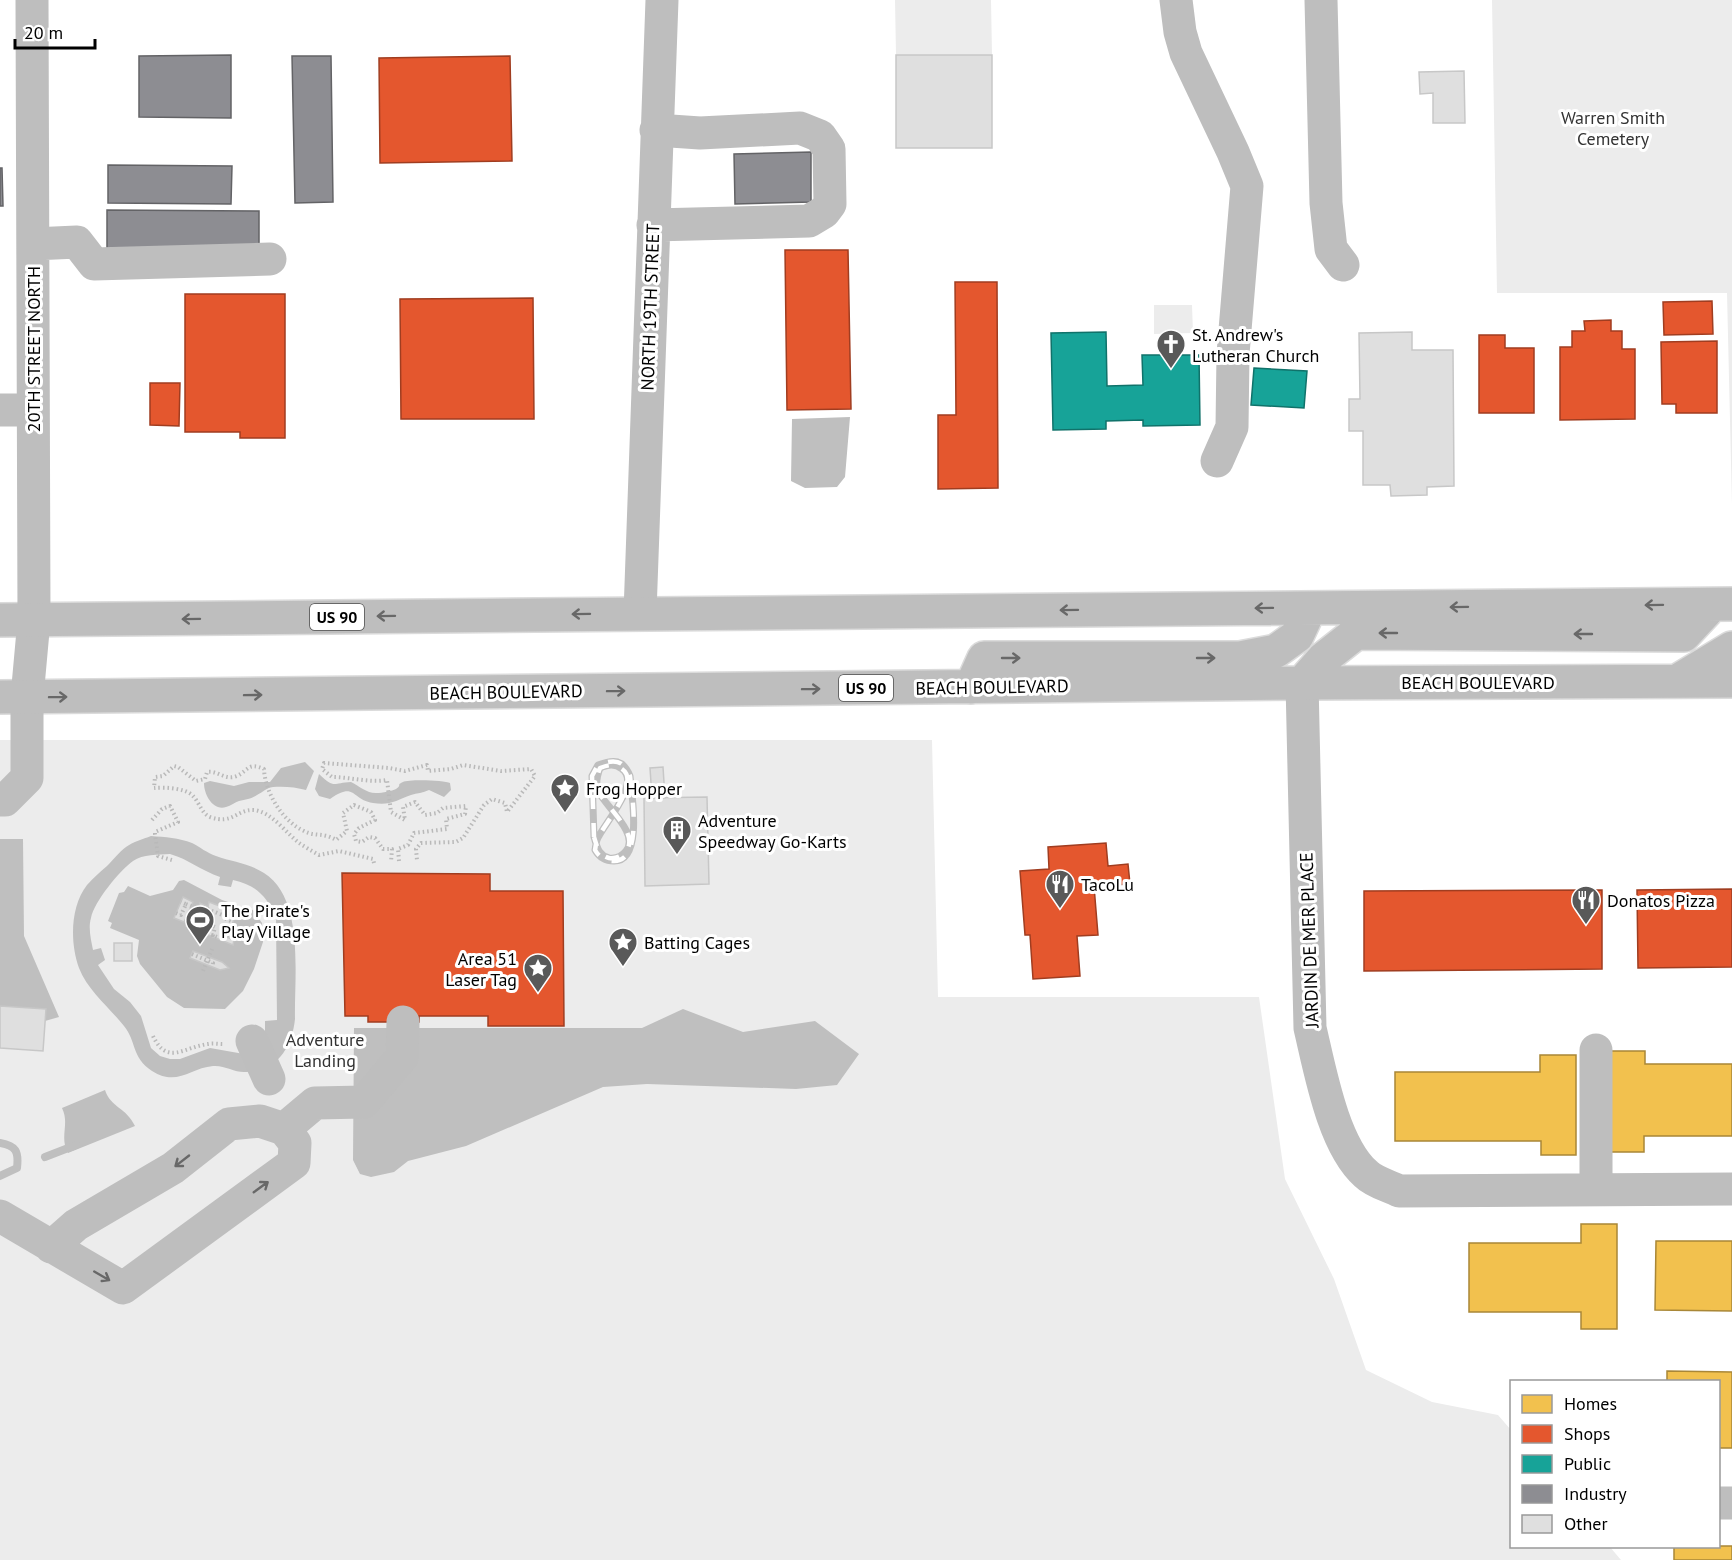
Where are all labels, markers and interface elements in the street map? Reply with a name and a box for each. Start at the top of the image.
scale bar [15,12,94,50]
text: 20 m [24,21,63,44]
park label: Warren Smith Cemetery [1561,106,1665,150]
street label: NORTH 19TH STREET [636,223,664,391]
street label: 20TH STREET NORTH [22,266,45,432]
place label: St. Andrew's Lutheran Church [1192,323,1319,367]
church icon: St. Andrew's Lutheran Church [1155,328,1187,370]
one-way arrow [1644,599,1664,611]
one-way arrow [1449,601,1469,613]
one-way arrow [1254,602,1274,614]
road number: US 90 [310,604,364,630]
one-way arrow [1059,604,1079,616]
one-way arrow [572,608,592,620]
one-way arrow [377,611,397,622]
one-way arrow [182,613,202,625]
one-way arrow [1378,627,1398,639]
one-way arrow [1573,628,1593,640]
one-way arrow [1000,652,1020,664]
one-way arrow [1195,652,1215,664]
street label: BEACH BOULEVARD [1401,671,1555,694]
street label: BEACH BOULEVARD [915,674,1069,700]
road number: US 90 [839,675,893,701]
street label: BEACH BOULEVARD [429,679,583,705]
one-way arrow [801,683,821,694]
one-way arrow [606,685,626,697]
one-way arrow [243,689,263,701]
one-way arrow [48,691,68,703]
place icon: Frog Hopper [549,772,581,814]
place label: Frog Hopper [586,777,682,800]
place label: Adventure Speedway Go-Karts [698,809,847,853]
building icon: Adventure Speedway Go-Karts [661,814,693,856]
street label: JARDIN DE MER PLACE [1294,852,1324,1029]
restaurant icon: TacoLu [1044,868,1076,910]
place label: TacoLu [1081,873,1134,896]
restaurant icon: Donatos Pizza [1570,884,1602,926]
place label: Donatos Pizza [1607,889,1715,912]
place label: The Pirate's Play Village [221,899,311,943]
sports icon: The Pirate's Play Village [184,904,216,946]
place icon: Batting Cages [607,926,639,968]
place label: Batting Cages [644,931,750,954]
place label: Area 51 Laser Tag [445,947,517,991]
place icon: Area 51 Laser Tag [522,952,554,994]
park label: Adventure Landing [286,1028,364,1072]
one-way arrow [174,1154,190,1167]
one-way arrow [252,1181,268,1193]
one-way arrow [93,1270,110,1282]
legend [1510,1380,1720,1548]
text: Homes [1564,1392,1617,1415]
text: Shops [1564,1422,1610,1445]
text: Public [1564,1452,1611,1475]
text: Industry [1564,1482,1627,1505]
text: Other [1564,1512,1608,1535]

